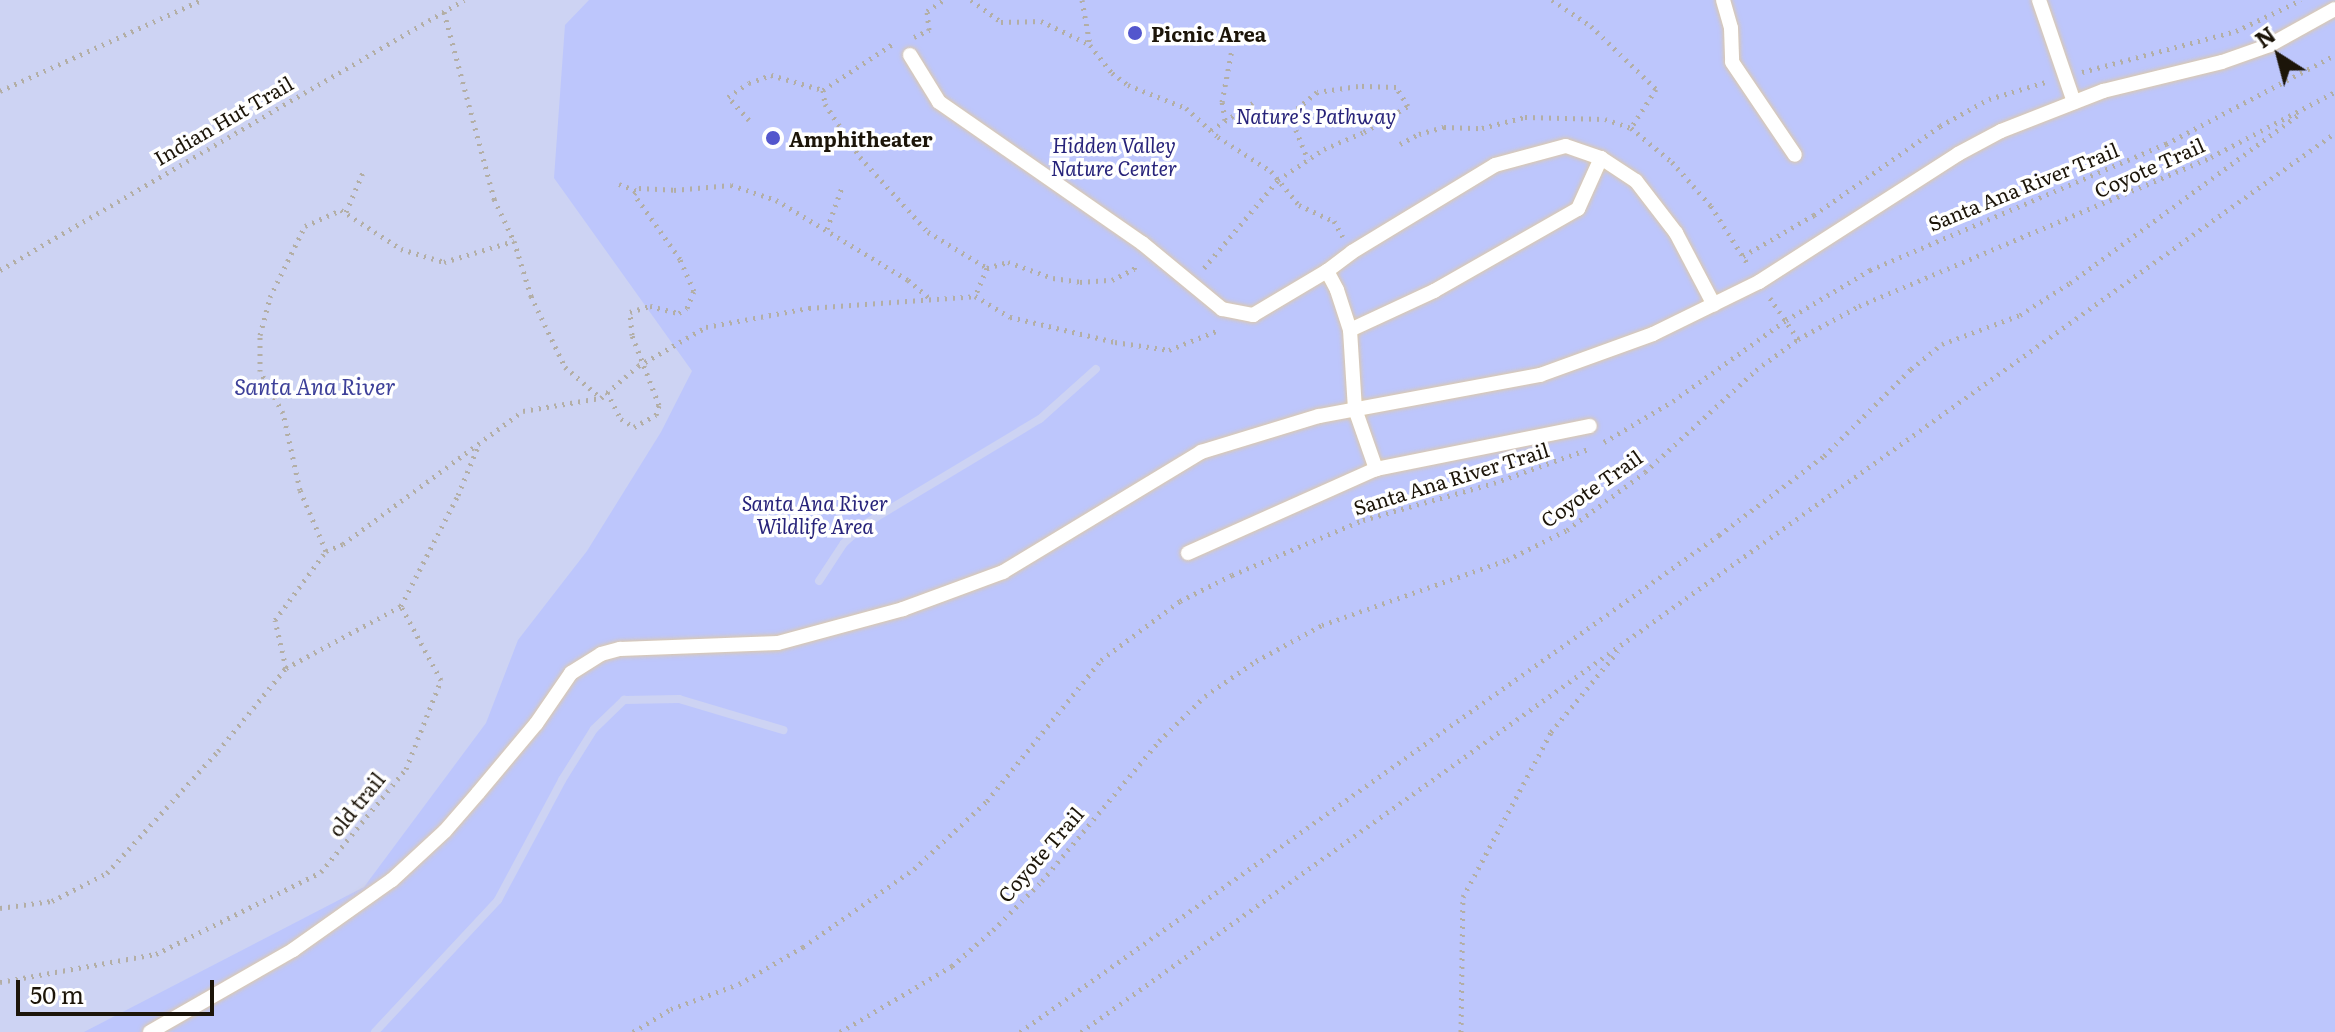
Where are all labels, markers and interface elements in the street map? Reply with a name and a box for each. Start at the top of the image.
north arrow [2239,16,2319,96]
text: N [2247,17,2282,55]
place label: Picnic Area [1151,21,1266,45]
marker: Picnic Area [1126,24,1144,42]
street label: Indian Hut Trail [149,70,297,170]
park label: Nature's Pathway [1236,103,1396,127]
place label: Amphitheater [789,126,933,150]
marker: Amphitheater [764,129,782,147]
street label: Coyote Trail [2090,132,2208,202]
park label: Hidden Valley Nature Center [1051,133,1177,180]
street label: Santa Ana River Trail [1924,137,2122,235]
water label: Santa Ana River [234,373,396,399]
street label: Santa Ana River Trail [1350,437,1552,519]
street label: Coyote Trail [1536,444,1646,532]
park label: Santa Ana River Wildlife Area [742,491,888,538]
street label: old trail [323,767,389,841]
street label: Coyote Trail [992,802,1088,906]
scale bar [20,964,218,1014]
text: 50 m [30,976,84,1011]

